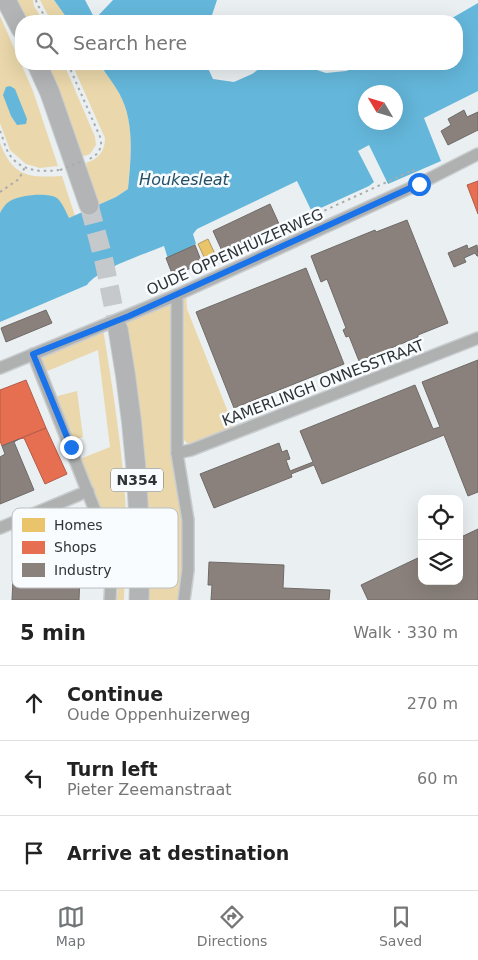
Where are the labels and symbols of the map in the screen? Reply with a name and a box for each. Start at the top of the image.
north arrow [358,85,403,130]
water label: Houkesleat [139,170,230,189]
route start [408,173,431,196]
street label: OUDE OPPENHUIZERWEG [144,205,326,299]
street label: KAMERLINGH ONNESSTRAAT [219,336,427,430]
route end [60,436,83,459]
road number: N354 [111,468,163,492]
legend [12,508,178,588]
text: Homes [54,517,103,533]
text: Shops [54,539,97,555]
text: Industry [54,562,112,578]

